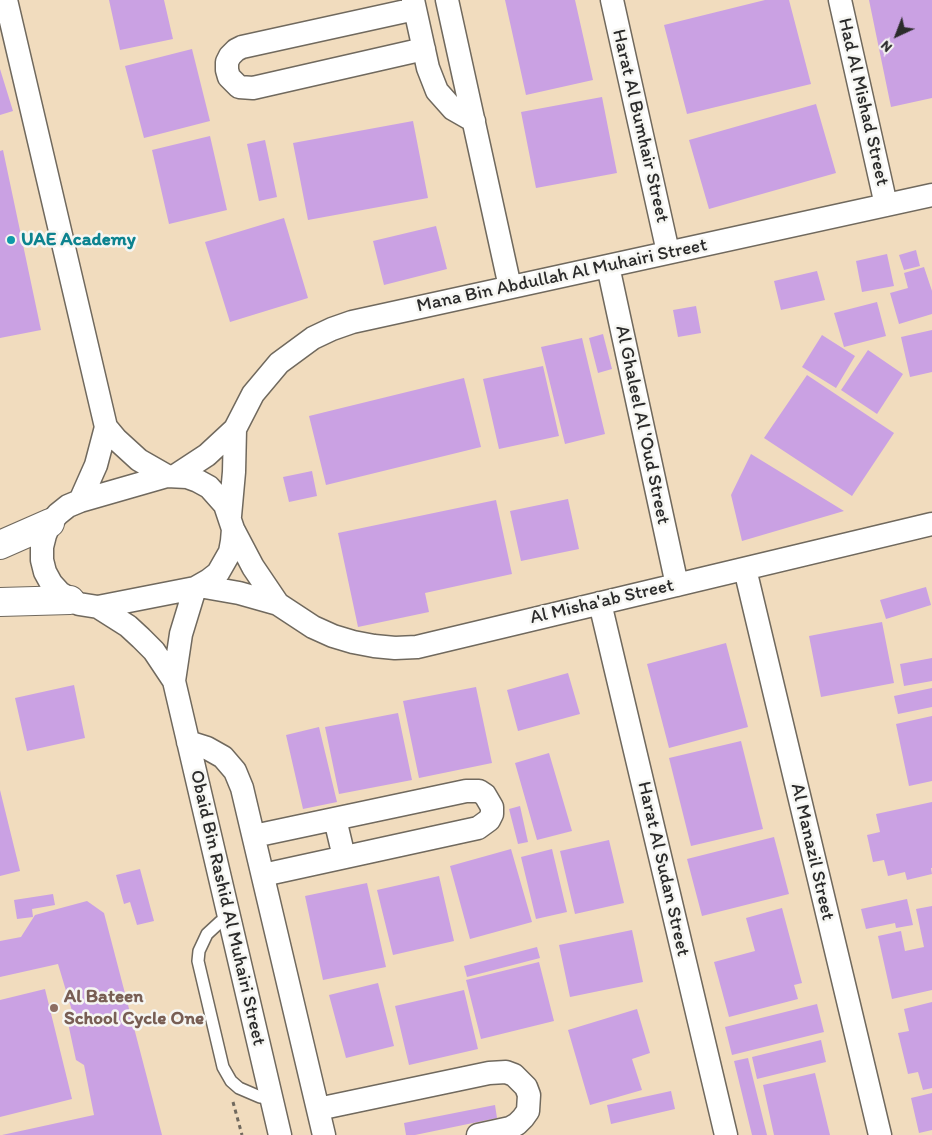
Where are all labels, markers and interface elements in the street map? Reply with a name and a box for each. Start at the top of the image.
north arrow [872,10,922,60]
street label: Had Al Mishad Street [833,16,893,188]
street label: Harat Al Bumhair Street [607,27,673,225]
text: N [877,37,896,56]
place label: UAE Academy [21,229,136,251]
marker: UAE Academy [5,234,17,246]
street label: Mana Bin Abdullah Al Muhairi Street [415,234,709,318]
street label: Al Ghaleel Al 'Oud Street [610,323,674,527]
street label: Al Misha'ab Street [528,574,676,630]
street label: Obaid Bin Rashid Al Muhairi Street [184,768,270,1048]
street label: Harat Al Sudan Street [632,779,694,959]
street label: Al Manazil Street [785,781,839,923]
place label: Al Bateen School Cycle One [64,986,204,1030]
marker: Al Bateen School Cycle One [48,1002,60,1014]

